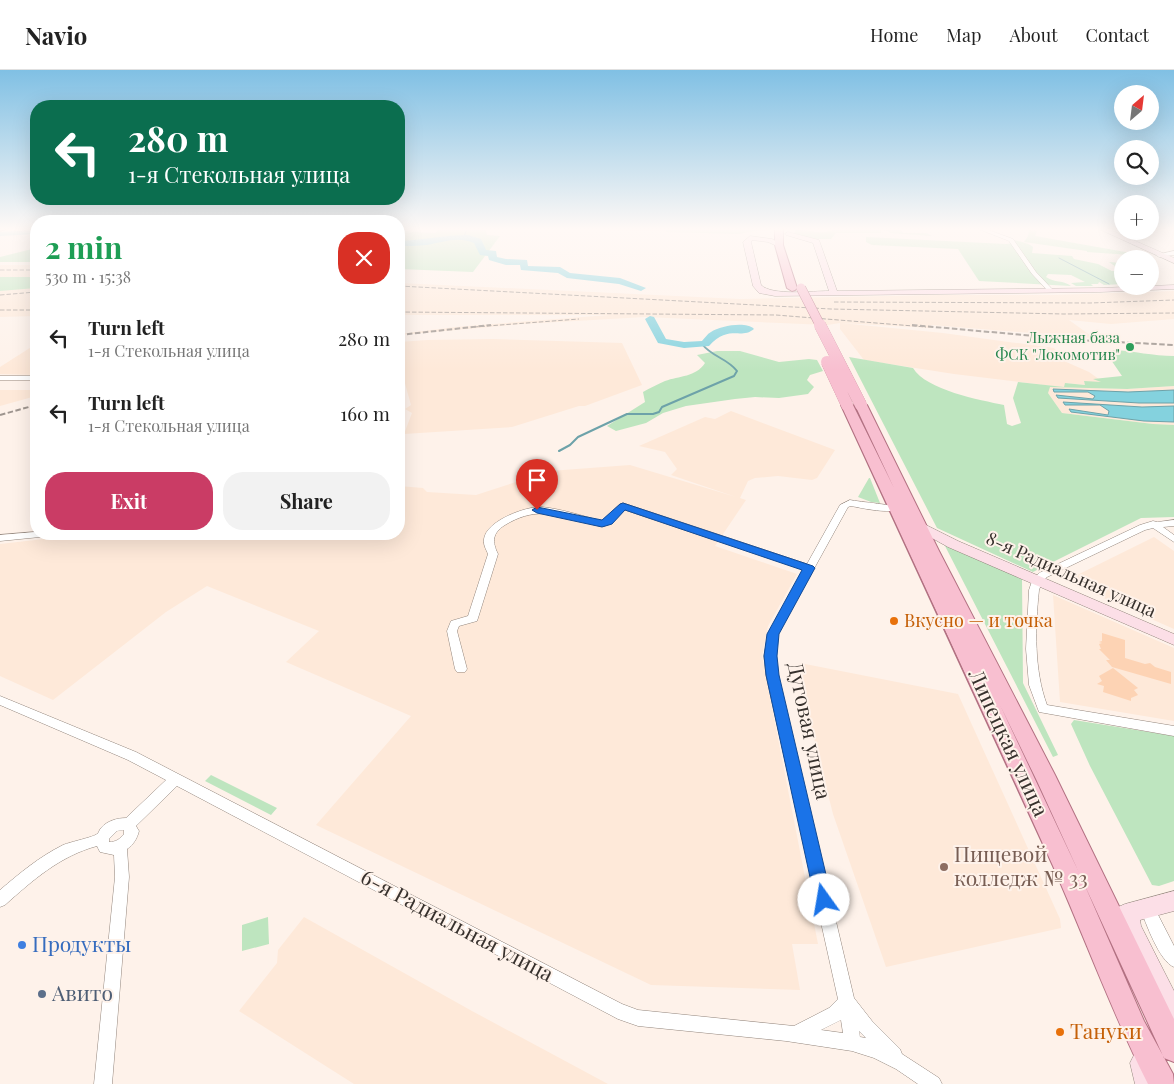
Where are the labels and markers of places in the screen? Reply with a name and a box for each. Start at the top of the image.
place label: Лыжная база ФСК "Локомотив" [996,327,1121,364]
marker: Лыжная база ФСК "Локомотив" [1124,341,1136,353]
pin [516,459,558,510]
place label: Вкусно — и точка [904,608,1053,632]
marker: Вкусно — и точка [888,615,900,627]
place label: Пищевой колледж № 33 [954,839,1088,891]
marker: Пищевой колледж № 33 [938,861,950,873]
place label: Продукты [32,929,131,957]
marker: Продукты [16,939,28,951]
place label: Авито [51,978,113,1006]
marker: Авито [36,988,48,1000]
place label: Тануки [1070,1016,1142,1044]
marker: Тануки [1054,1026,1066,1038]

